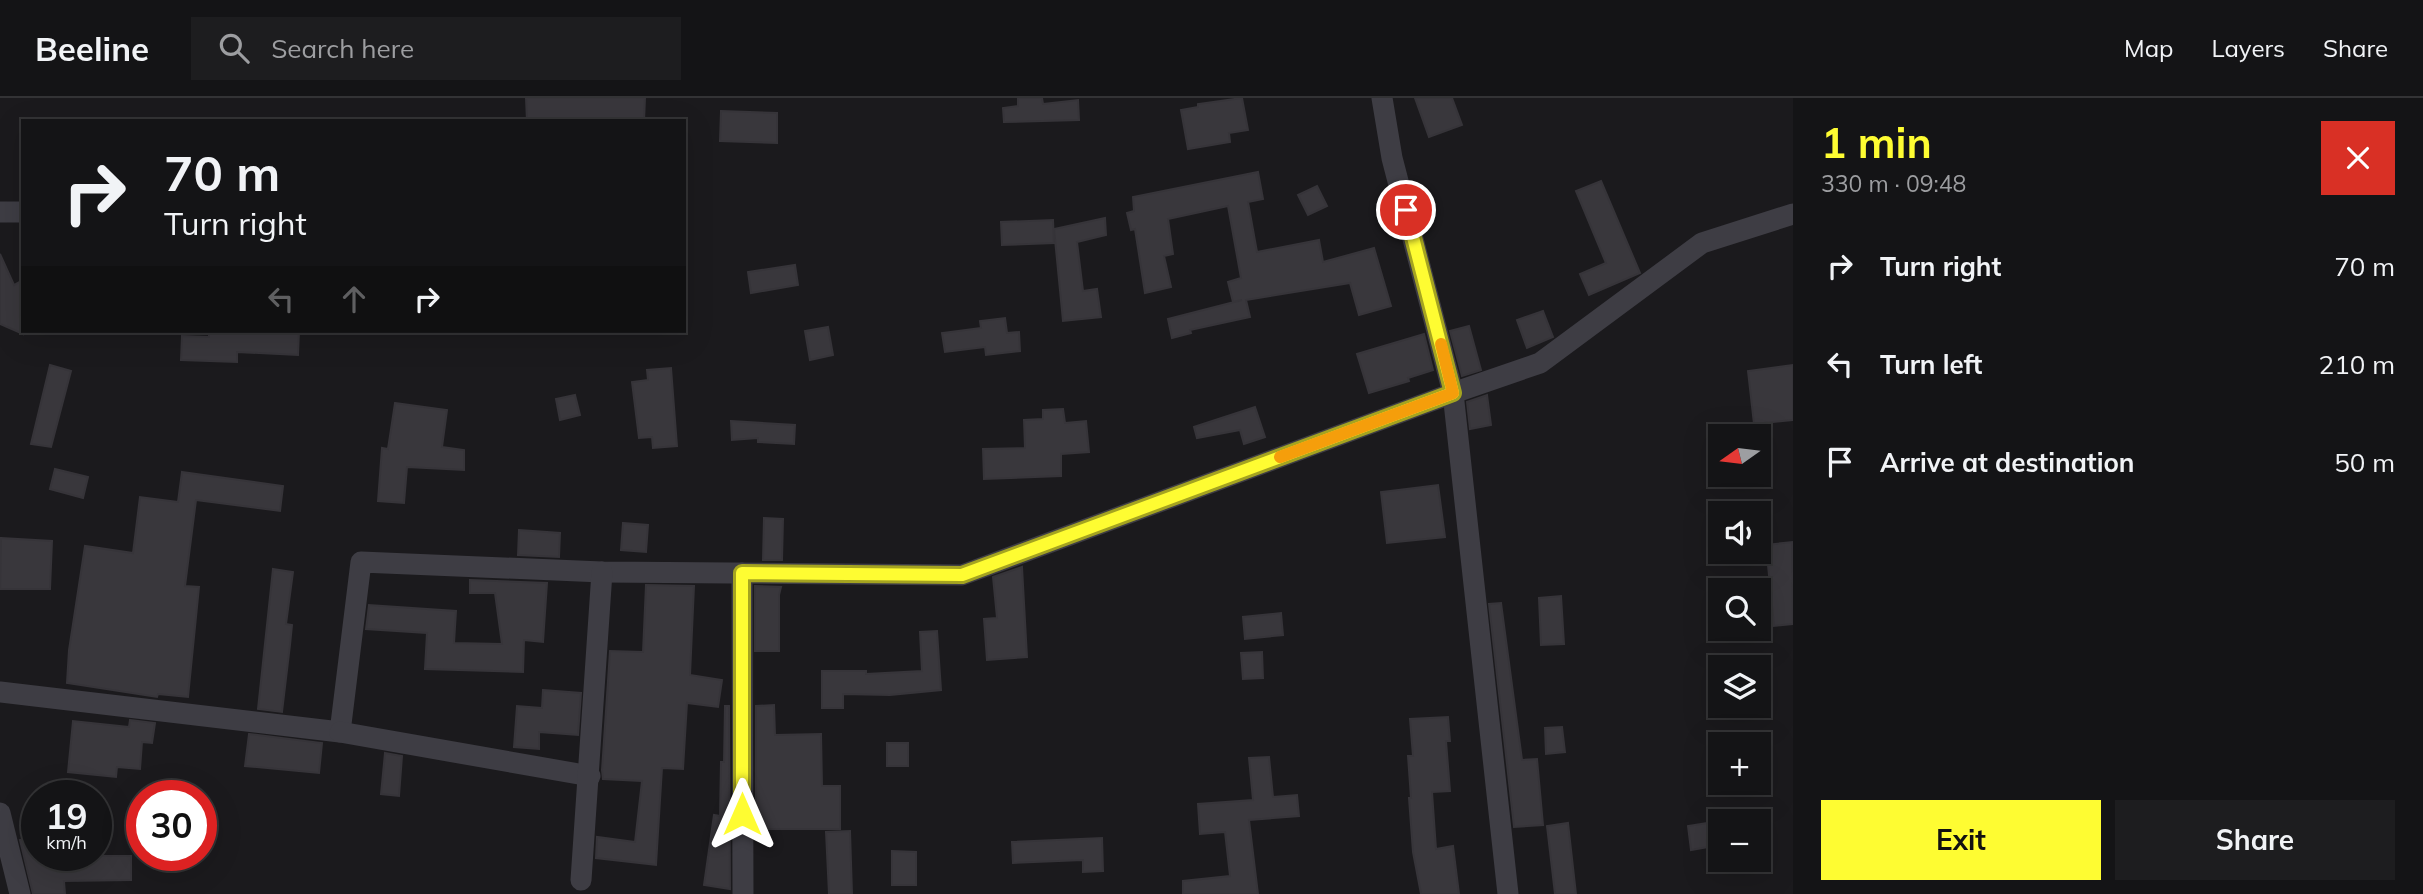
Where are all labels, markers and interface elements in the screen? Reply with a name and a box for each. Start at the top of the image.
search box [191,17,681,80]
text: Beeline [35,28,149,69]
icon: search [215,29,253,67]
text: Search here [271,32,414,65]
text: Map [2124,33,2173,63]
text: Layers [2211,33,2285,63]
text: Share [2323,33,2388,63]
text: 1 min [1821,116,1932,169]
button: close [2321,121,2395,195]
text: 70 m [164,142,280,203]
icon: right [49,147,140,238]
text: 330 m · 09:48 [1821,169,1966,198]
pin [1376,180,1436,240]
icon: arrive [1387,191,1425,229]
text: Turn right [164,203,307,243]
icon: right [1821,247,1859,285]
text: Turn right [1880,250,2001,283]
text: 70 m [2334,250,2395,283]
icon: left [262,280,300,318]
icon: ahead [335,280,373,318]
icon: right [408,280,446,318]
icon: left [1821,345,1859,383]
text: Turn left [1880,348,1982,381]
text: 210 m [2319,348,2395,381]
north arrow [1708,424,1771,486]
map controls [1708,424,1771,872]
icon: arrive [1821,443,1859,481]
text: Arrive at destination [1880,446,2135,479]
text: 50 m [2334,446,2395,479]
button: sound [1708,501,1771,564]
button: search [1708,578,1771,641]
button: layers [1708,655,1771,718]
button: + [1708,732,1771,795]
position arrow [705,777,779,851]
speed limit sign: 30 [126,780,217,871]
text: 19 [45,794,88,838]
button: Exit [1821,800,2101,880]
button: Share [2115,800,2395,880]
button: − [1708,809,1771,872]
text: km/h [46,831,87,854]

